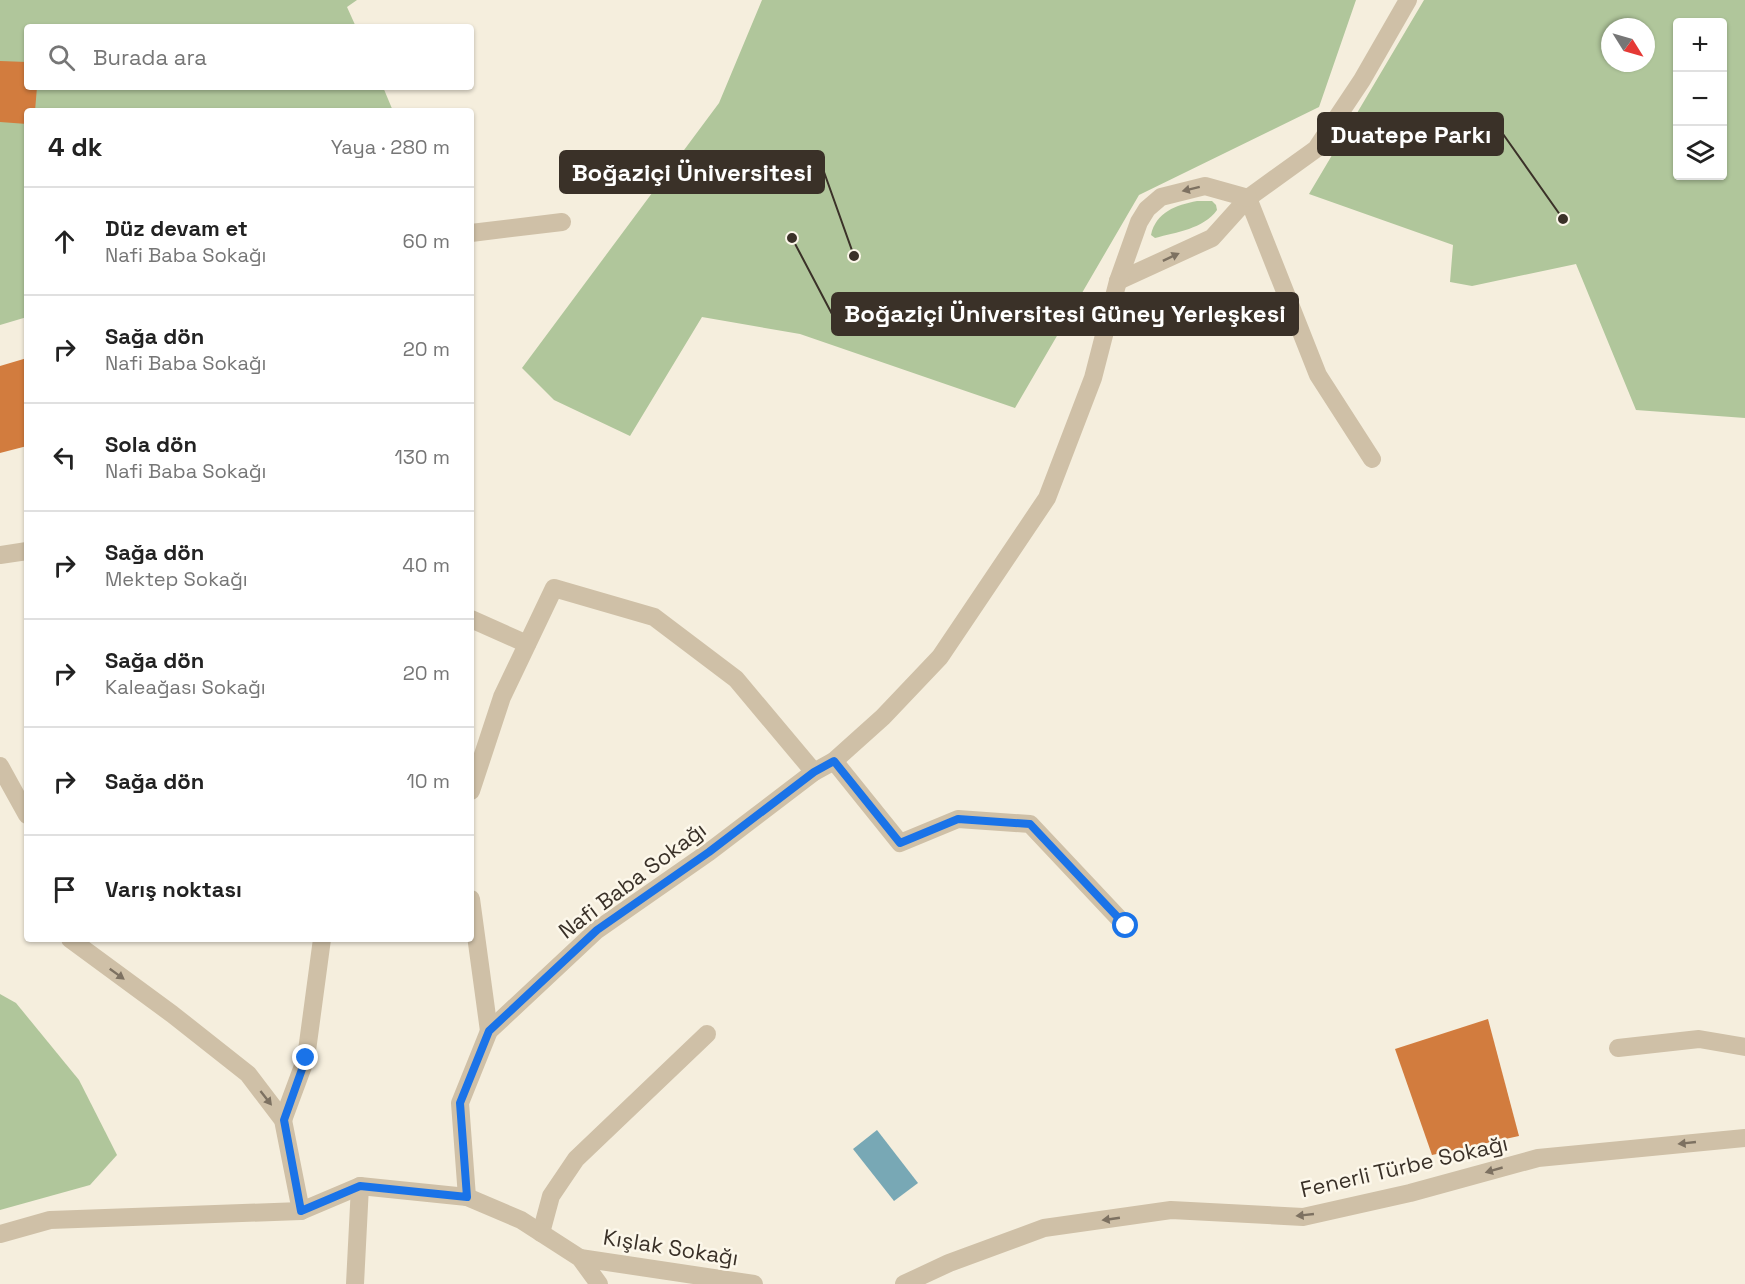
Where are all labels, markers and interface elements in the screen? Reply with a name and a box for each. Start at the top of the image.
north arrow [1601,18,1655,72]
map controls [1673,18,1727,180]
button: + [1673,18,1727,72]
search box [24,24,474,90]
icon: search [45,41,78,74]
text: Burada ara [93,43,207,71]
button: − [1673,72,1727,126]
callout: Duatepe Parkı [1318,113,1503,155]
text: Duatepe Parkı [1331,119,1491,150]
button: layers [1673,126,1727,180]
text: 4 dk [48,130,102,164]
text: Yaya · 280 m [331,134,450,160]
callout: Boğaziçi Üniversitesi [560,151,824,193]
text: Boğaziçi Üniversitesi [572,157,812,188]
one-way arrow [1182,185,1200,195]
text: Düz devam et [105,214,248,242]
icon: ahead [48,225,81,258]
text: 60 m [403,228,450,254]
text: Nafi Baba Sokağı [105,242,266,268]
one-way arrow [1162,251,1180,261]
callout: Boğaziçi Üniversitesi Güney Yerleşkesi [832,293,1298,335]
text: Boğaziçi Üniversitesi Güney Yerleşkesi [844,298,1286,329]
text: Sağa dön [105,322,204,350]
icon: right [48,333,81,366]
text: 20 m [403,336,450,362]
text: Nafi Baba Sokağı [105,350,266,376]
text: Sola dön [105,430,197,458]
icon: left [48,441,81,474]
text: 130 m [394,444,450,470]
text: Nafi Baba Sokağı [105,458,266,484]
text: Sağa dön [105,538,204,566]
icon: right [48,549,81,582]
text: 40 m [402,552,450,578]
text: Mektep Sokağı [105,566,248,592]
text: Sağa dön [105,646,204,674]
icon: right [48,657,81,690]
text: 20 m [403,660,450,686]
text: Kaleağası Sokağı [105,674,266,700]
icon: right [48,765,81,798]
text: Sağa dön [105,767,204,795]
text: 10 m [406,768,450,794]
street label: Nafi Baba Sokağı [553,815,711,945]
icon: arrive [48,873,81,906]
text: Varış noktası [105,875,242,903]
route start [1112,912,1138,938]
one-way arrow [109,967,124,979]
route end [292,1044,318,1070]
one-way arrow [260,1090,272,1105]
street label: Fenerli Türbe Sokağı [1298,1129,1510,1203]
one-way arrow [1677,1138,1696,1148]
one-way arrow [1485,1166,1503,1175]
one-way arrow [1295,1210,1314,1220]
one-way arrow [1101,1214,1120,1223]
street label: Kışlak Sokağı [601,1222,741,1272]

